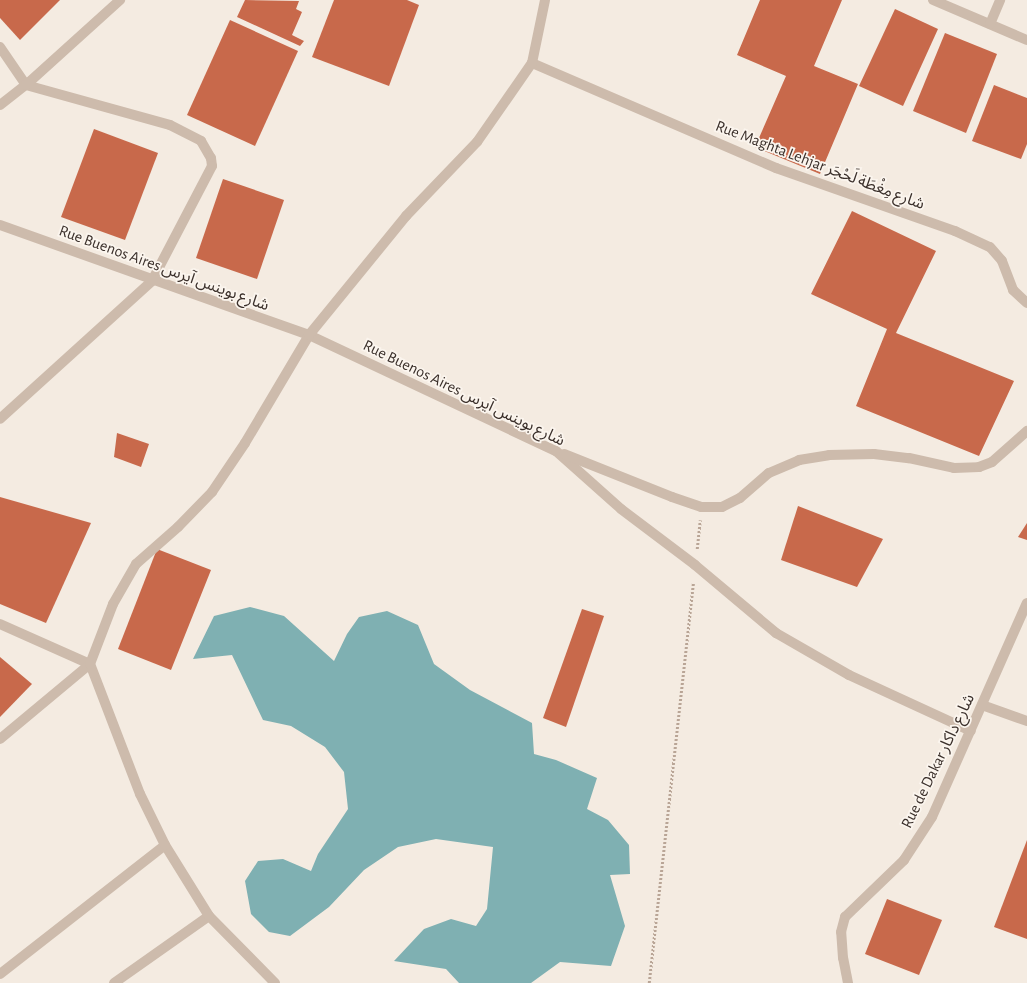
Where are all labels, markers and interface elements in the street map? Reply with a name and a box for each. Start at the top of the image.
street label: Rue Maghta Lehjar شارع مِغْطَة لَحْجَر [713,116,927,214]
street label: Rue Buenos Aires شارع بوينس آيرس [56,221,272,315]
street label: Rue Buenos Aires شارع بوينس آيرس [360,336,568,450]
street label: Rue de Dakar شارع داكار [897,691,979,831]

